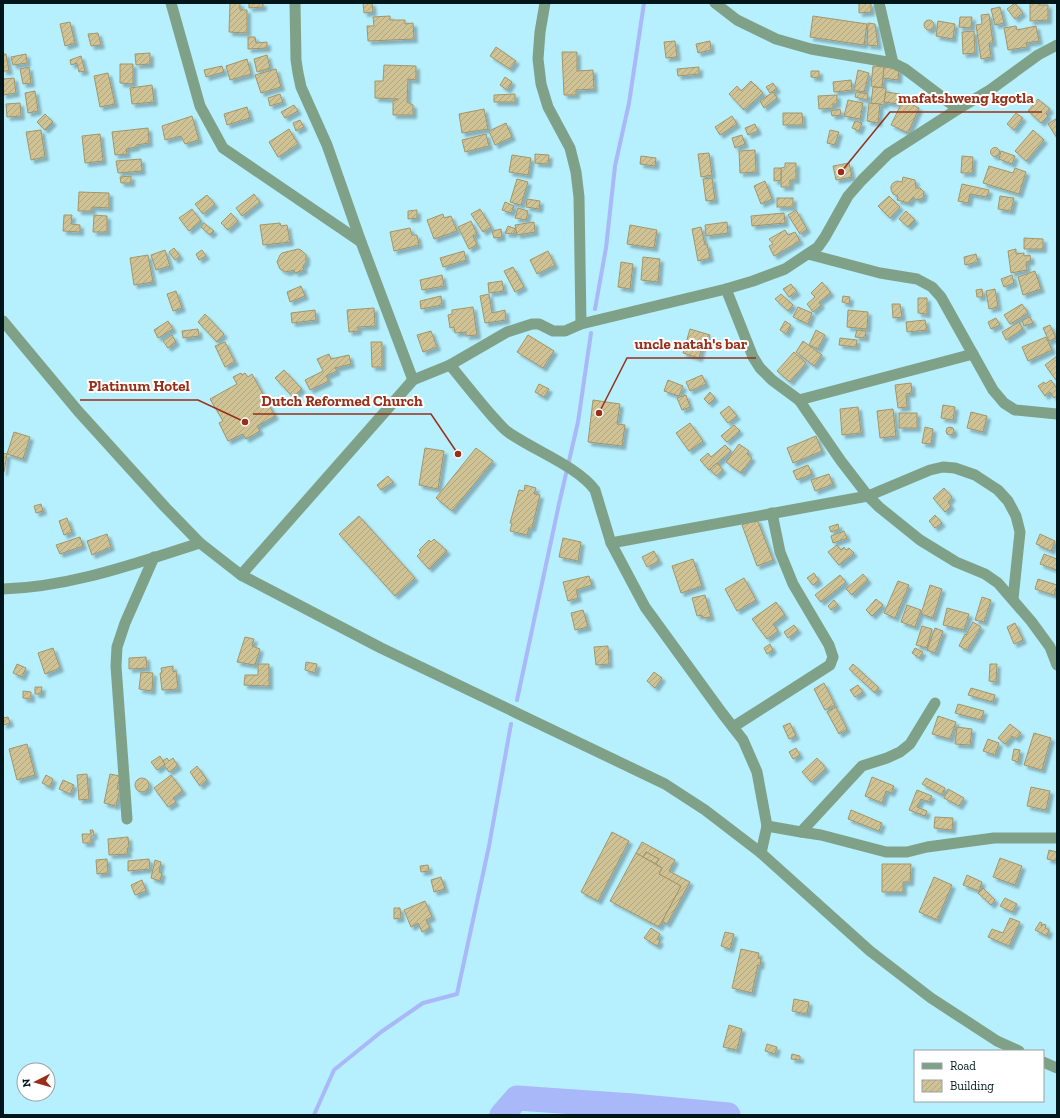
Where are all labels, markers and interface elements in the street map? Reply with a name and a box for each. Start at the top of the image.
callout: mafatshweng kgotla [890,85,1042,112]
text: mafatshweng kgotla [898,89,1034,107]
callout: uncle natah's bar [627,331,756,358]
text: uncle natah's bar [635,335,748,353]
callout: Platinum Hotel [80,373,198,400]
text: Platinum Hotel [88,377,190,395]
callout: Dutch Reformed Church [253,387,431,414]
text: Dutch Reformed Church [261,392,423,410]
legend [914,1050,1044,1102]
text: Road [950,1059,976,1073]
north arrow [16,1062,56,1102]
text: N [20,1078,33,1088]
text: Building [950,1079,994,1093]

